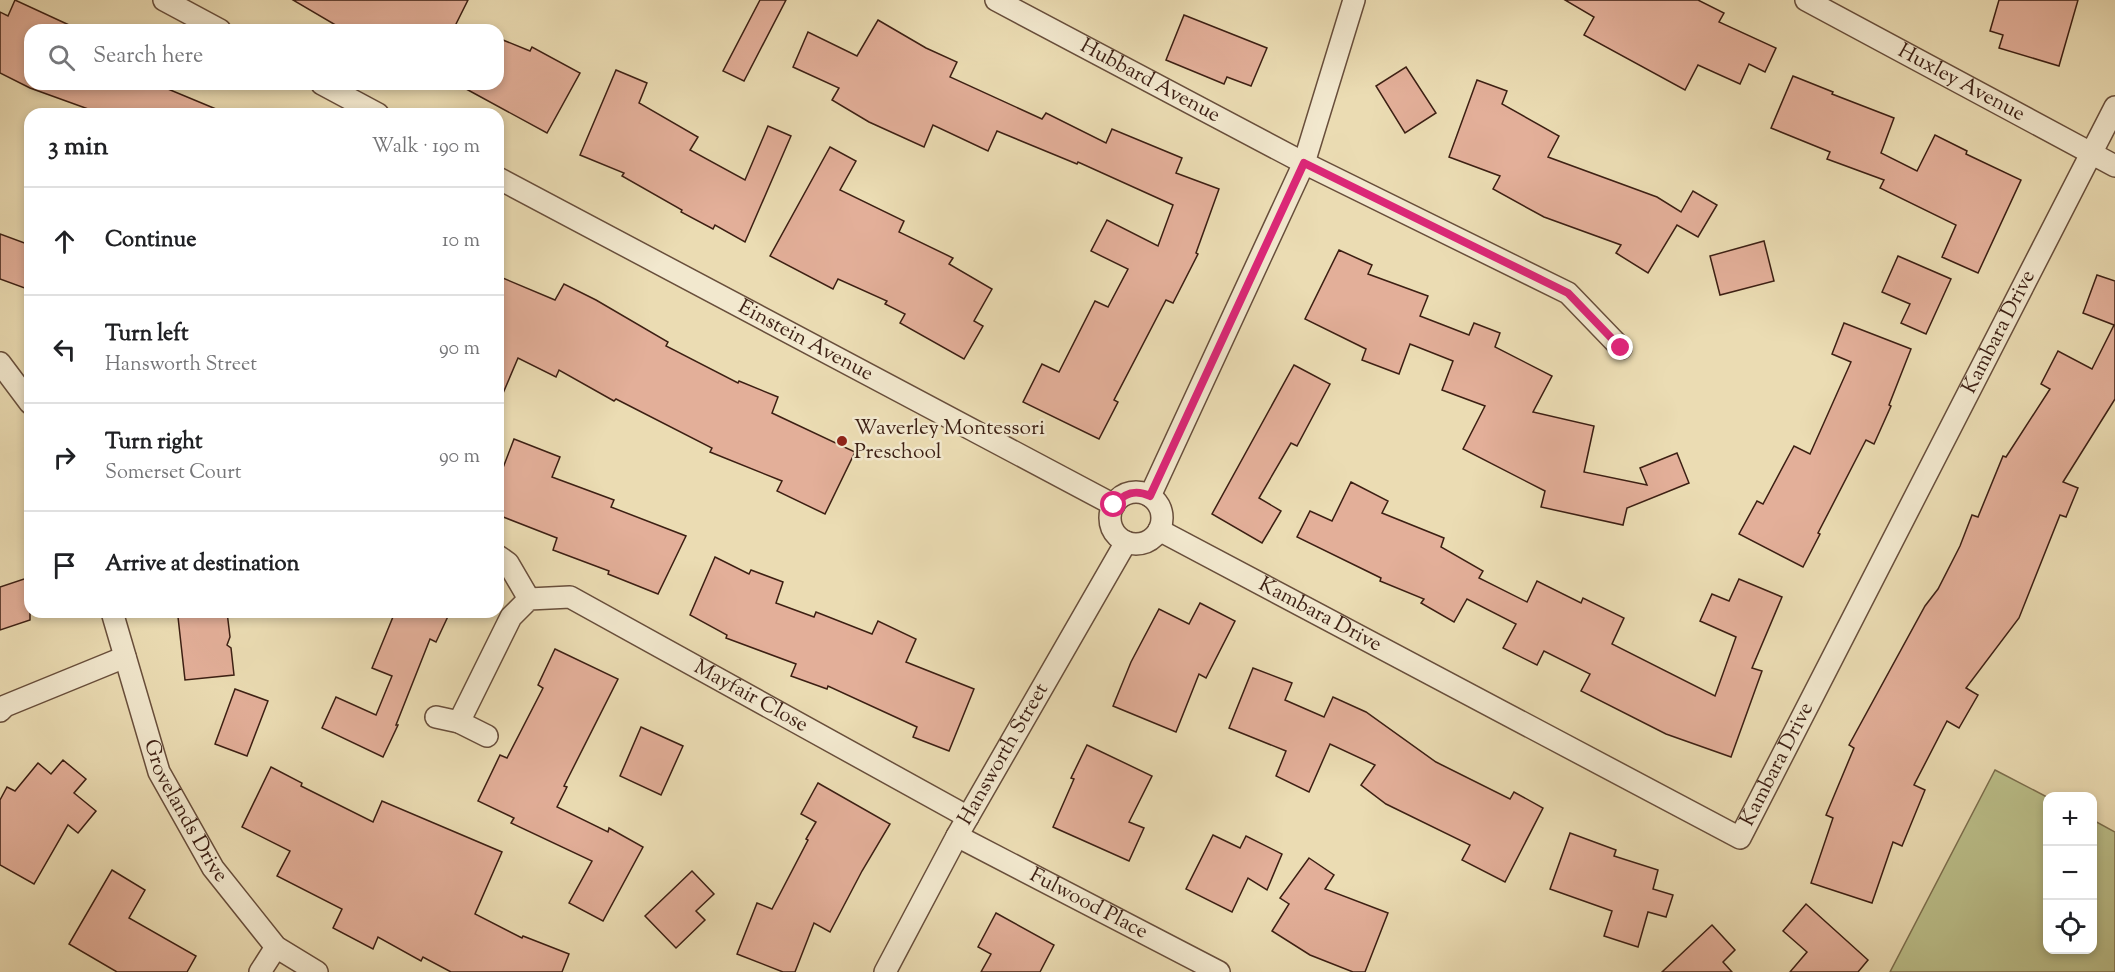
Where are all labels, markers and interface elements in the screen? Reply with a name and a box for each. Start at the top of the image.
search box [24,24,504,90]
street label: Hubbard Avenue [1074,32,1225,131]
street label: Huxley Avenue [1892,37,2030,130]
icon: search [45,41,78,74]
text: Search here [93,41,203,73]
text: 3 min [48,129,108,166]
text: Walk · 190 m [372,133,480,162]
icon: ahead [48,225,81,258]
text: Continue [105,225,196,257]
text: 10 m [442,227,480,256]
street label: Kambara Drive [1955,265,2044,399]
street label: Einstein Avenue [732,293,878,389]
text: Turn left [105,319,188,351]
icon: left [48,333,81,366]
route end [1607,334,1633,360]
text: 90 m [439,335,480,364]
text: Hansworth Street [105,351,257,380]
place label: Waverley Montessori Preschool [854,414,1045,468]
text: Turn right [105,427,202,459]
marker: Waverley Montessori Preschool [835,434,849,448]
icon: right [48,441,81,474]
text: 90 m [439,443,480,472]
text: Somerset Court [105,459,242,488]
route start [1100,491,1126,517]
icon: arrive [48,549,81,582]
text: Arrive at destination [105,549,300,581]
street label: Kambara Drive [1253,570,1387,660]
street label: Mayfair Close [688,653,813,741]
street label: Hansworth Street [951,678,1057,831]
street label: Kambara Drive [1733,698,1822,832]
street label: Grovelands Drive [135,736,234,890]
map controls [2043,792,2097,954]
button: + [2043,792,2097,846]
button: − [2043,846,2097,900]
street label: Fulwood Place [1024,861,1153,947]
button: locate [2043,900,2097,954]

